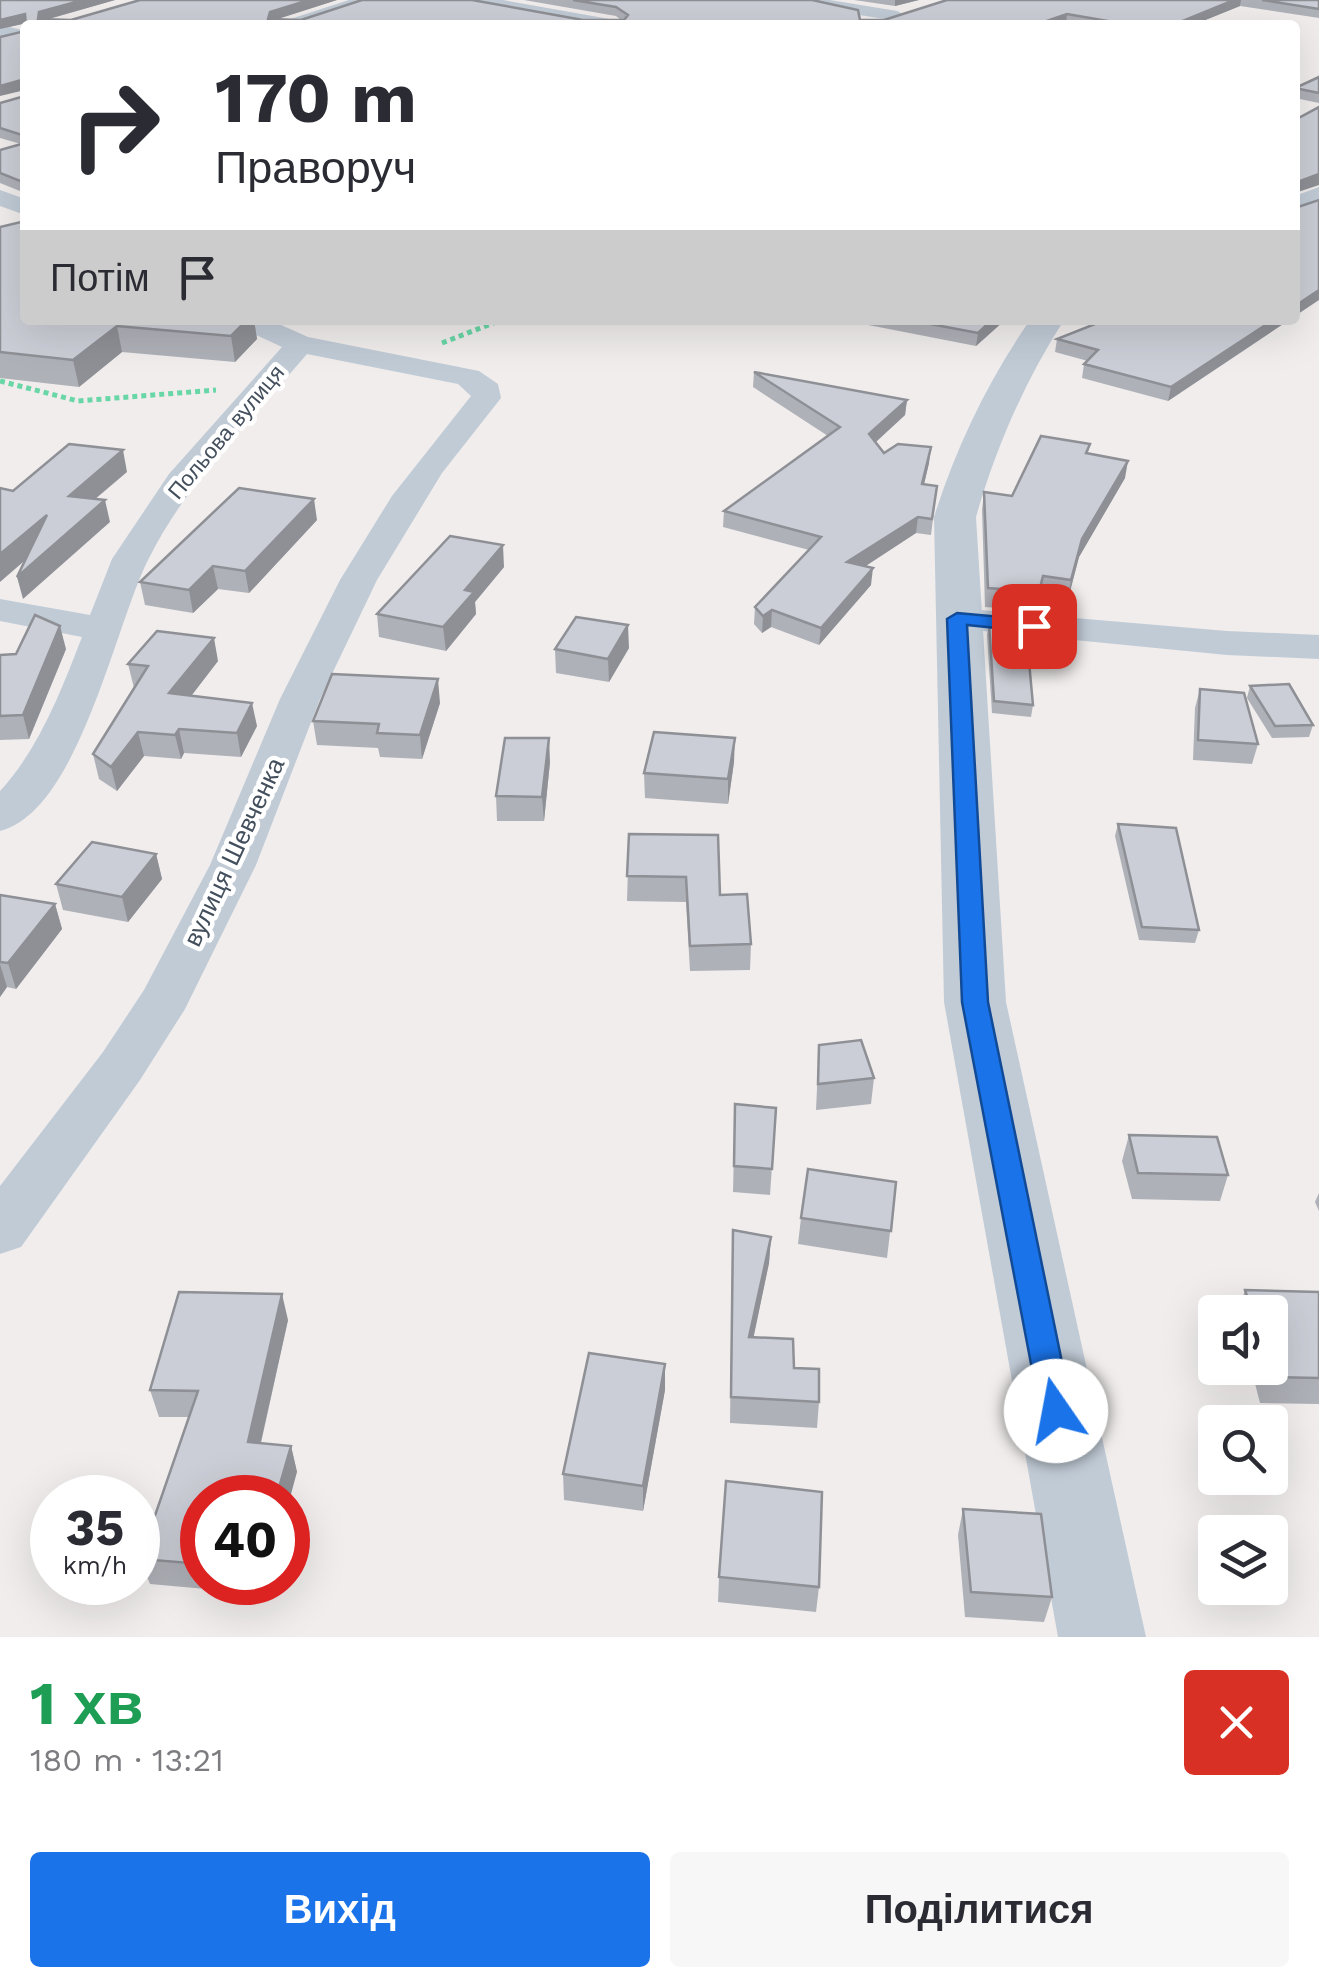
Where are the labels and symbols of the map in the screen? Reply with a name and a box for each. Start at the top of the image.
street label: Польова вулиця [163,360,289,504]
pin [992,584,1077,669]
street label: вулиця Шевченка [178,753,290,951]
position arrow [1004,1359,1108,1463]
speed limit sign: 40 [180,1475,310,1605]

